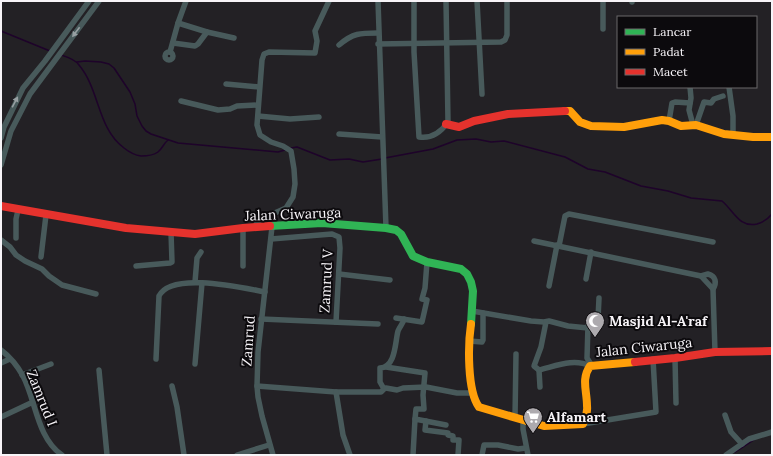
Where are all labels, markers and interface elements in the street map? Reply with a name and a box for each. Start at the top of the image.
legend [617,16,757,88]
text: Lancar [653,24,692,39]
one-way arrow [71,27,80,38]
text: Padat [653,44,685,59]
text: Macet [653,64,688,79]
one-way arrow [12,96,19,108]
street label: Jalan Ciwaruga [243,203,342,225]
street label: Zamrud V [315,248,337,313]
mosque icon: Masjid Al-A'raf [584,310,606,338]
place label: Masjid Al-A'raf [609,312,708,330]
street label: Zamrud [237,315,259,367]
street label: Jalan Ciwaruga [594,333,693,361]
street label: Zamrud I [23,367,61,429]
supermarket icon: Alfamart [522,406,544,434]
place label: Alfamart [547,408,606,426]

